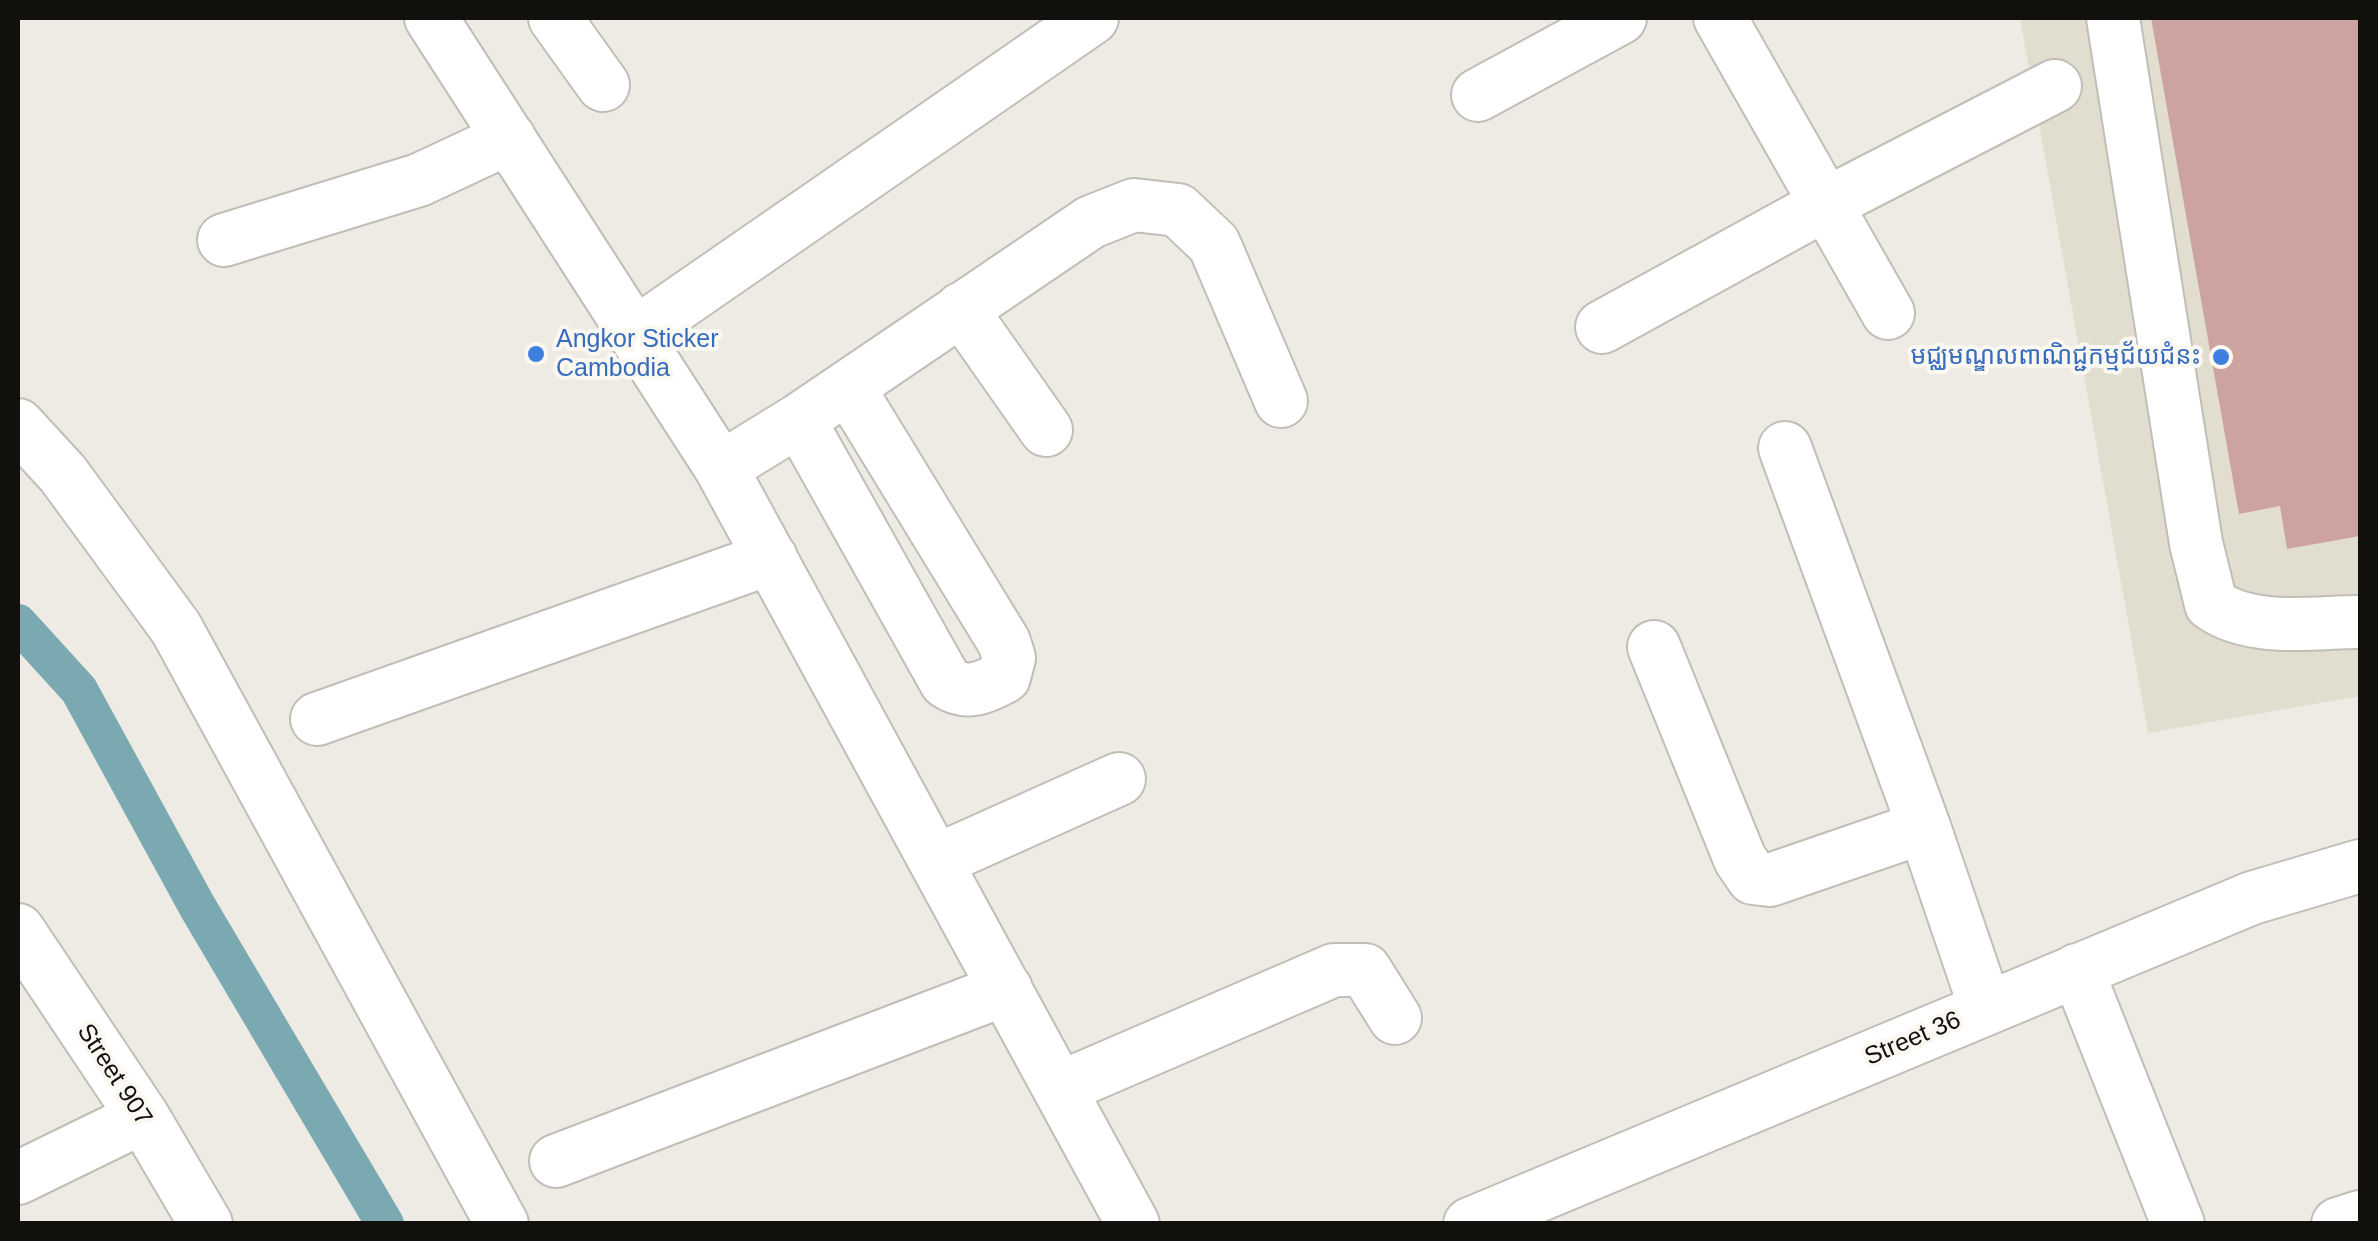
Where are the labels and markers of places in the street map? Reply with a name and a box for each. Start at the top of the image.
place label: Angkor Sticker Cambodia [556,325,719,384]
place label: មជ្ឈមណ្ឌលពាណិជ្ជកម្មជ័យជំនះ [1911,342,2201,372]
marker: Angkor Sticker Cambodia [525,343,547,365]
marker: មជ្ឈមណ្ឌលពាណិជ្ជកម្មជ័យជំនះ [2210,346,2232,368]

